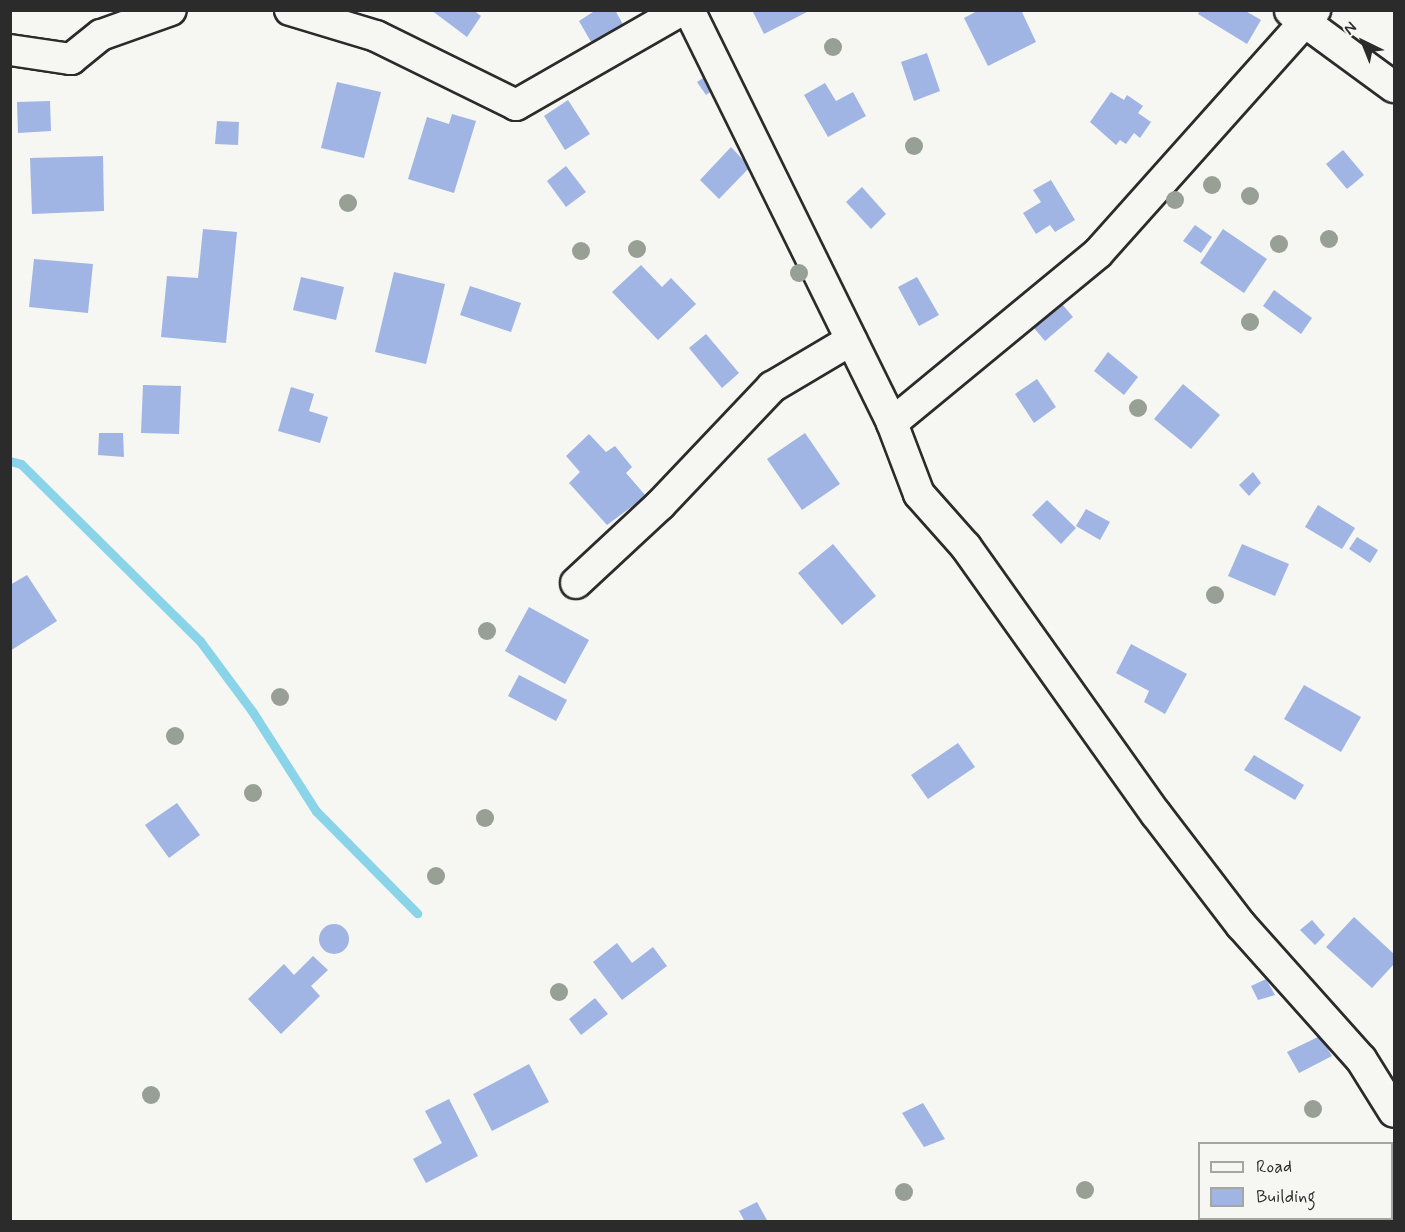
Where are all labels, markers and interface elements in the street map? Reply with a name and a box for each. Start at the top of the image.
north arrow [1333,12,1393,72]
text: N [1339,17,1361,40]
legend [1198,1142,1393,1220]
text: Road [1256,1155,1292,1179]
text: Building [1256,1185,1316,1209]

